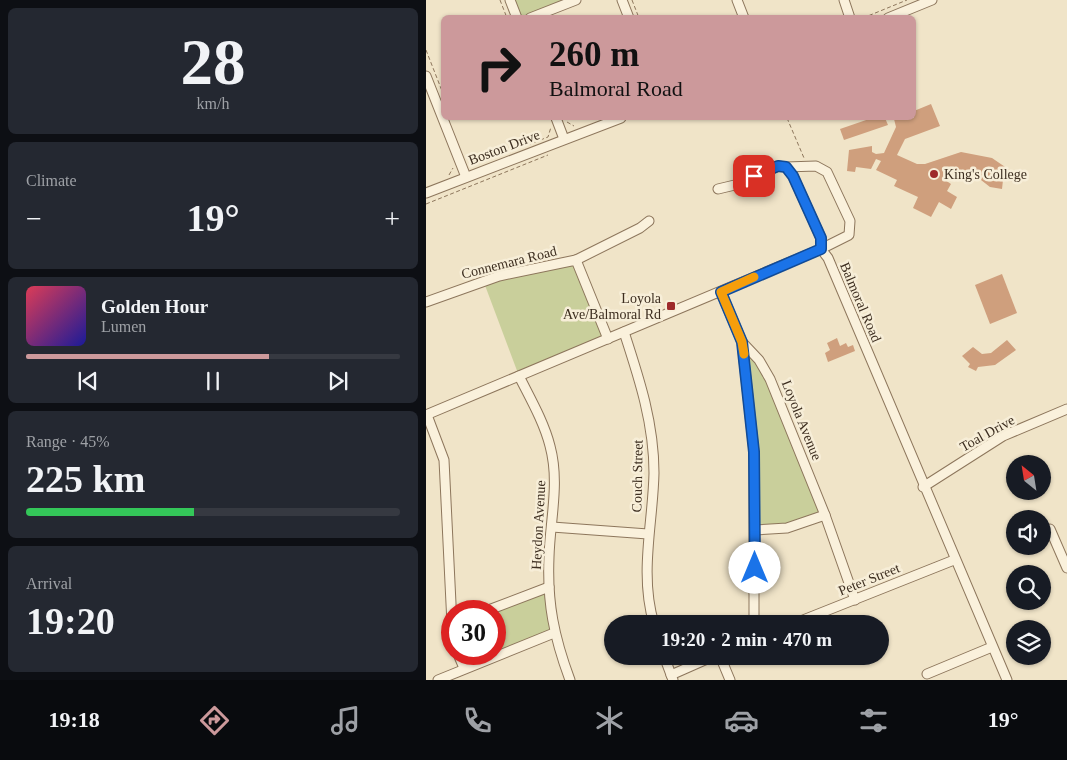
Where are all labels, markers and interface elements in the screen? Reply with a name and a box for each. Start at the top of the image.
text: 28 [181,26,246,98]
icon: right [466,35,531,100]
text: 260 m [549,35,639,74]
text: Balmoral Road [549,76,683,101]
text: km/h [197,95,229,112]
street label: Boston Drive [466,127,542,168]
pin [733,155,775,197]
icon: arrive [740,162,768,190]
place label: King's College [944,167,1027,182]
marker: King's College [928,168,940,180]
text: Climate [26,172,77,189]
text: 19° [186,197,240,239]
text: − [26,203,42,234]
text: + [384,203,400,234]
street label: Connemara Road [460,243,558,282]
street label: Balmoral Road [837,260,884,344]
place label: Loyola Ave/Balmoral Rd [563,291,662,322]
text: Golden Hour [101,296,208,317]
marker: Loyola Ave/Balmoral Rd [665,300,677,312]
text: Lumen [101,318,146,335]
icon: previous [74,367,102,395]
icon: pause [199,367,227,395]
icon: next [324,367,352,395]
street label: Loyola Avenue [779,378,824,462]
street label: Toal Drive [957,412,1017,455]
text: Range · 45% [26,433,110,450]
street label: Couch Street [629,439,646,512]
north arrow [1006,455,1051,500]
map controls [1006,455,1051,665]
text: 225 km [26,458,145,500]
street label: Heydon Avenue [529,480,548,570]
button: sound [1006,510,1051,555]
position arrow [728,541,780,593]
street label: Peter Street [836,560,902,599]
button: search [1006,565,1051,610]
text: Arrival [26,575,72,592]
text: 19:20 [26,600,115,642]
speed limit sign: 30 [441,600,506,665]
button: layers [1006,620,1051,665]
text: 19:20 · 2 min · 470 m [661,629,832,650]
icon: directions [197,703,232,738]
icon: music [328,703,363,738]
icon: phone [460,703,495,738]
icon: climate [592,703,627,738]
icon: car [724,703,759,738]
icon: filters [856,703,891,738]
text: 19:18 [48,707,100,732]
text: 19° [988,707,1018,732]

